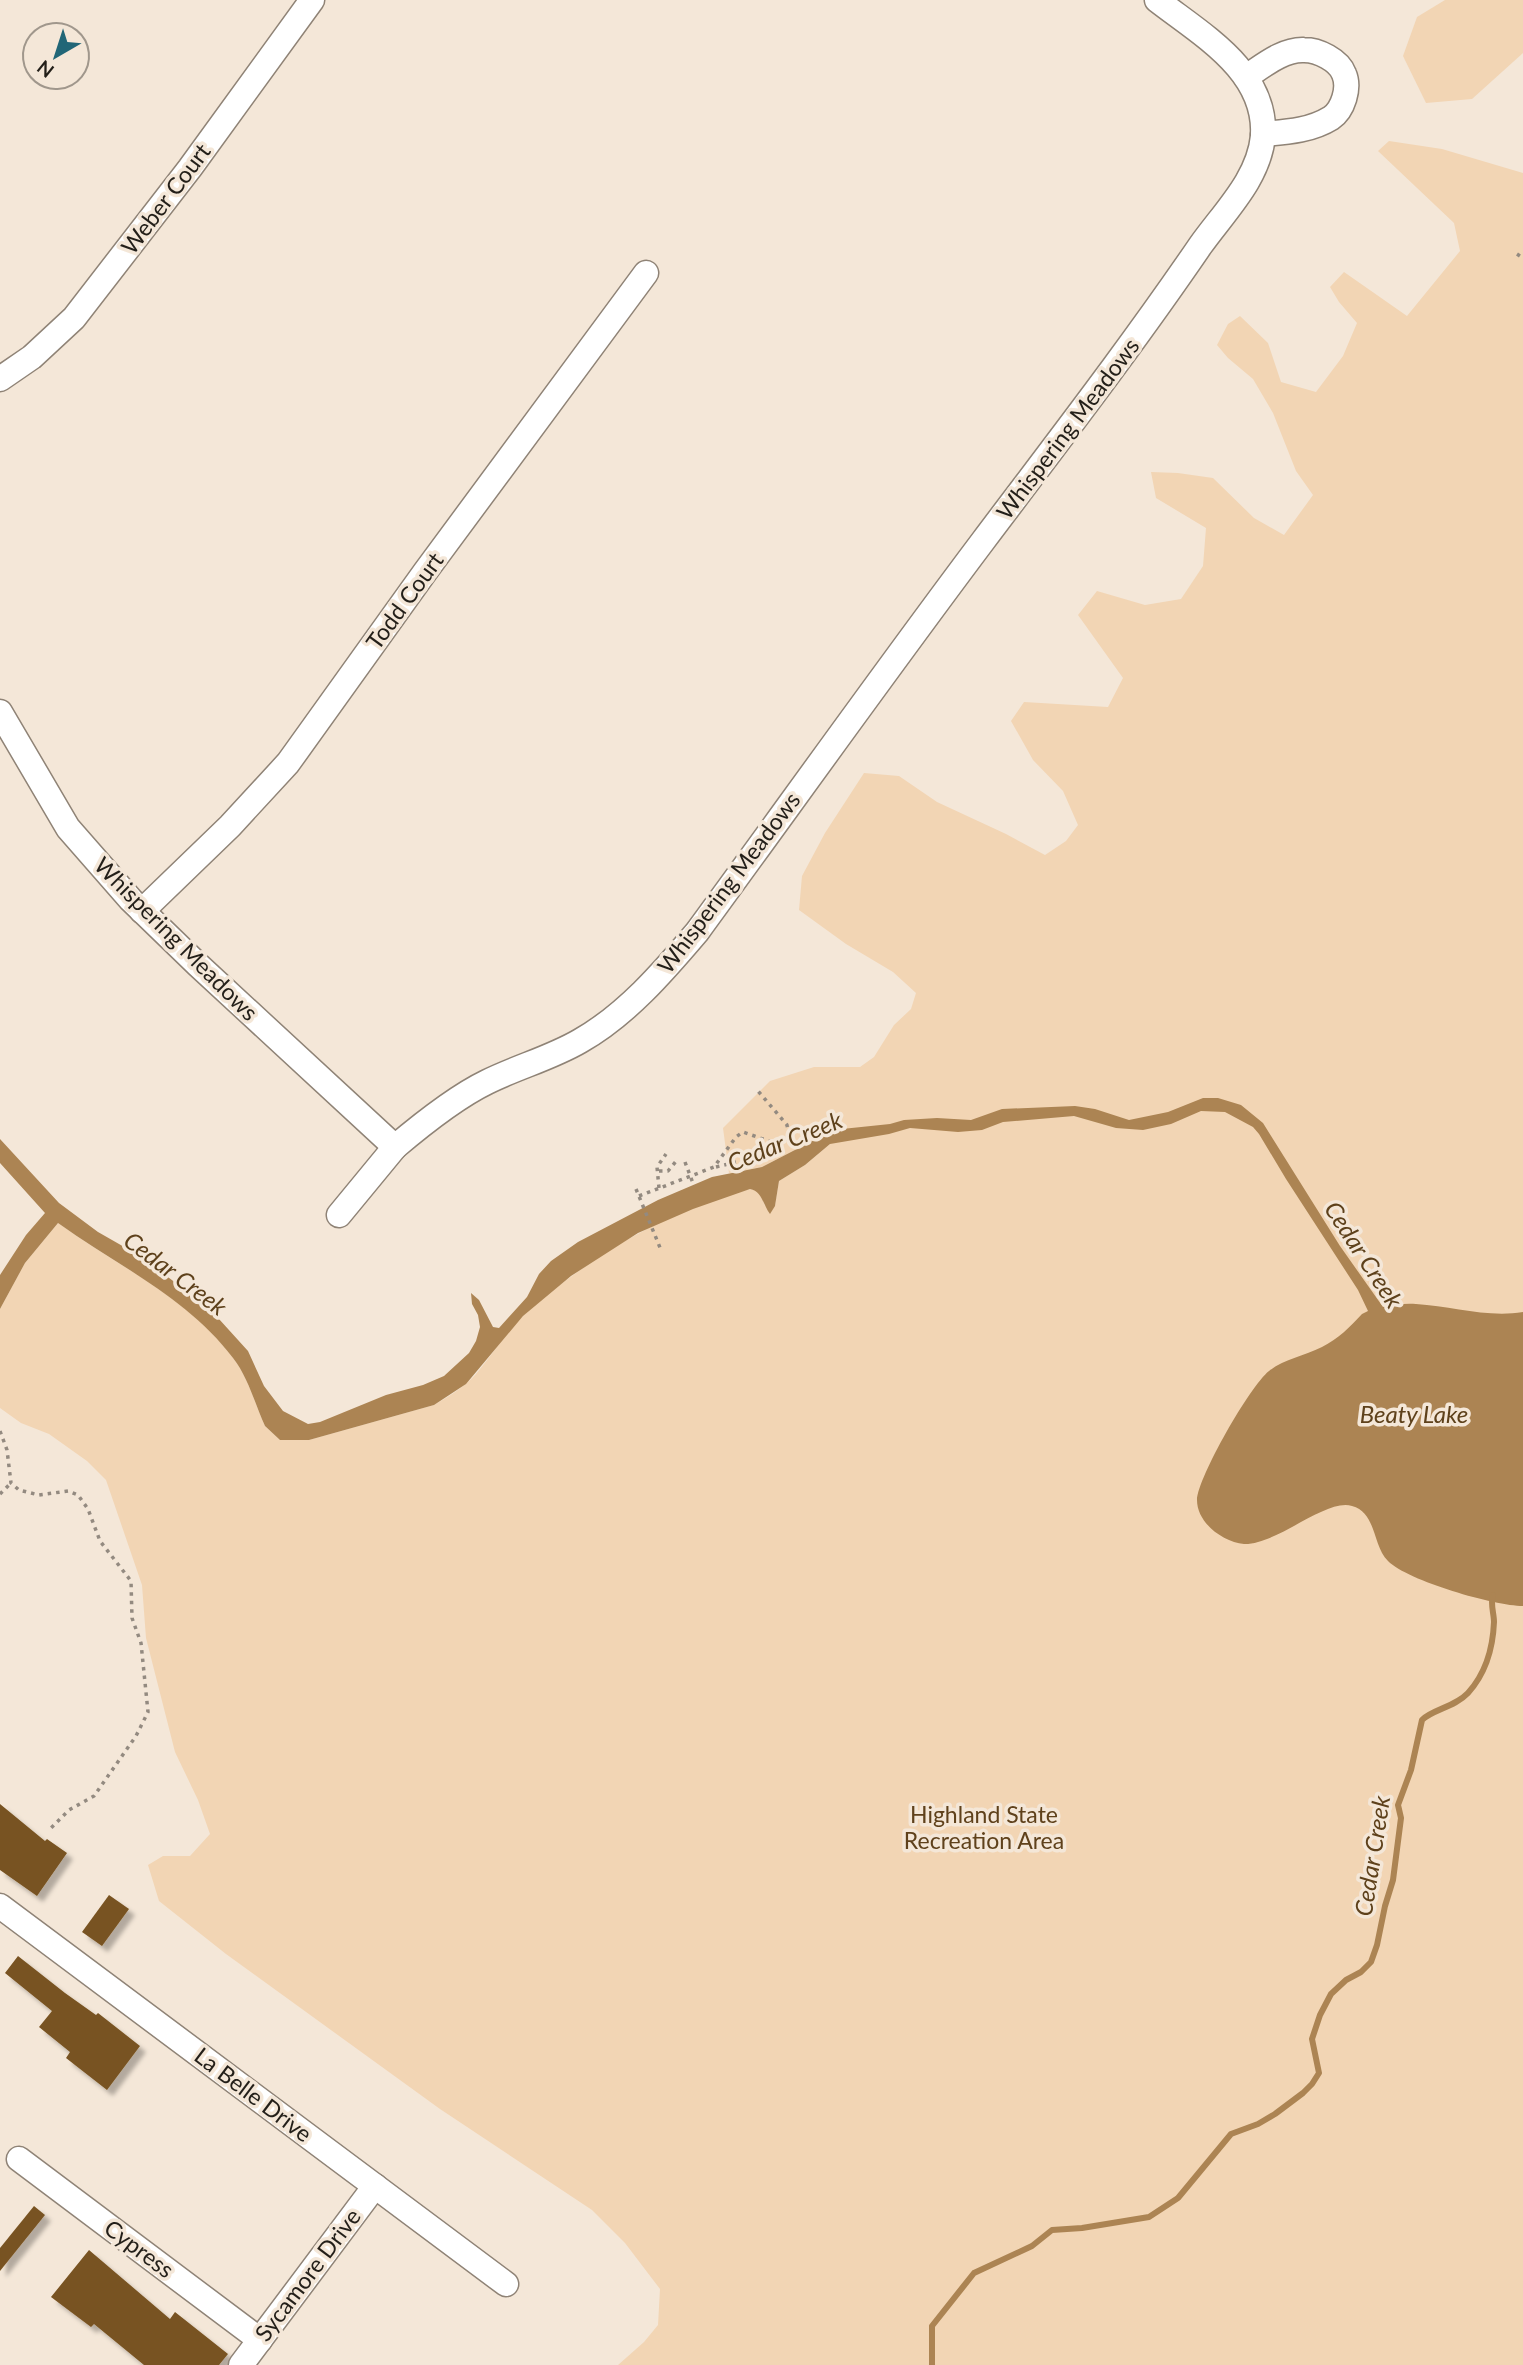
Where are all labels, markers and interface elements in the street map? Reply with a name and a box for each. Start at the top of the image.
north arrow [21,21,91,91]
text: N [32,56,58,83]
street label: Weber Court [115,137,216,259]
street label: Whispering Meadows [990,332,1145,525]
street label: Todd Court [360,546,449,654]
street label: Whispering Meadows [651,786,806,979]
street label: Whispering Meadows [89,851,264,1026]
water label: Cedar Creek [723,1104,847,1177]
water label: Cedar Creek [1319,1195,1410,1313]
water label: Cedar Creek [119,1225,234,1321]
water label: Beaty Lake [1360,1399,1468,1428]
water label: Cedar Creek [1348,1793,1395,1918]
park label: Highland State Recreation Area [904,1800,1064,1854]
street label: La Belle Drive [189,2041,318,2147]
street label: Sycamore Drive [248,2203,366,2346]
street label: Cypress [99,2213,180,2283]

